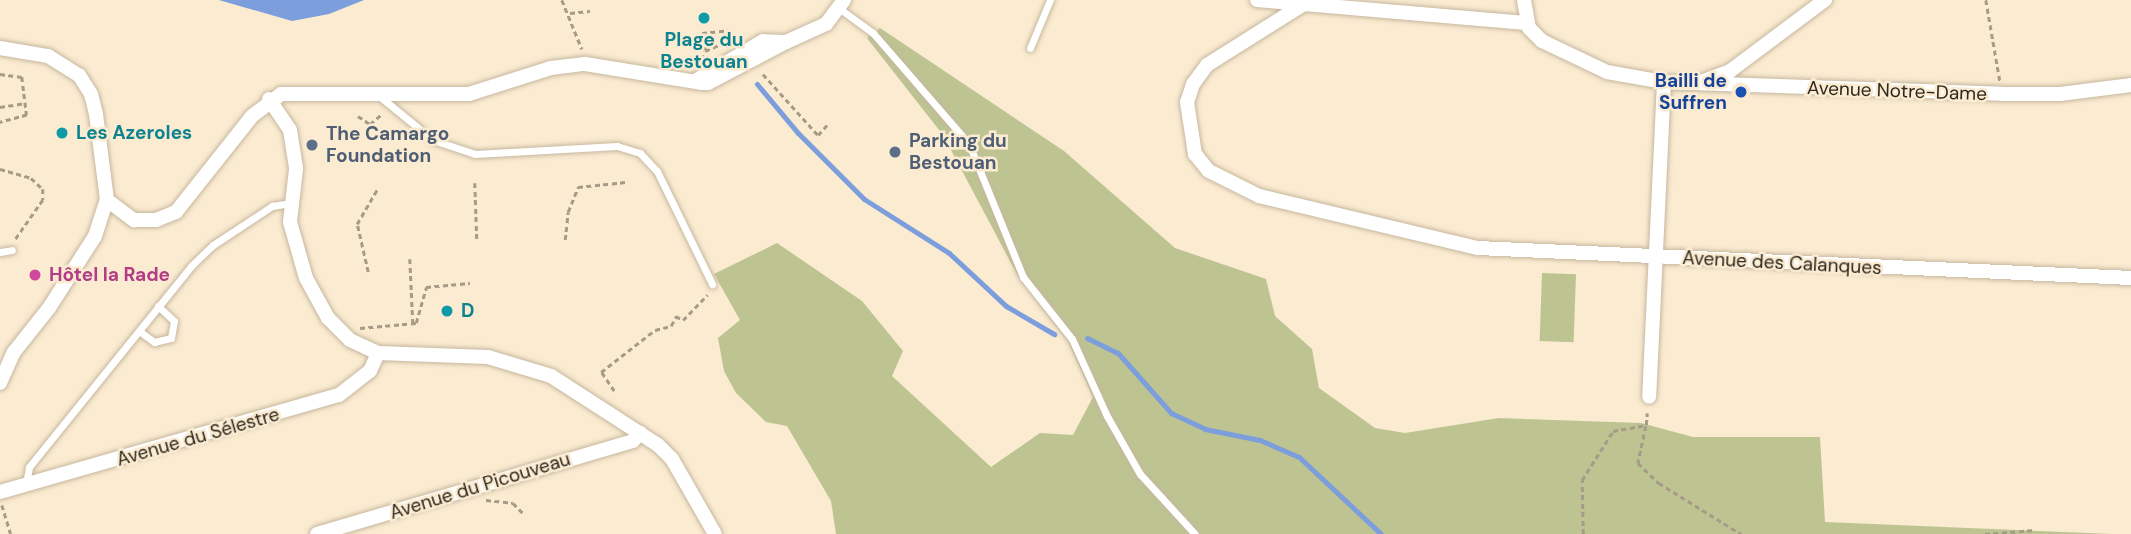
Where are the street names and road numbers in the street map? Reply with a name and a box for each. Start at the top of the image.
street label: Avenue Notre-Dame [1807,76,1987,106]
street label: Avenue des Calanques [1682,246,1882,280]
street label: Avenue du Sélestre [114,403,282,471]
street label: Avenue du Picouveau [387,448,573,524]

